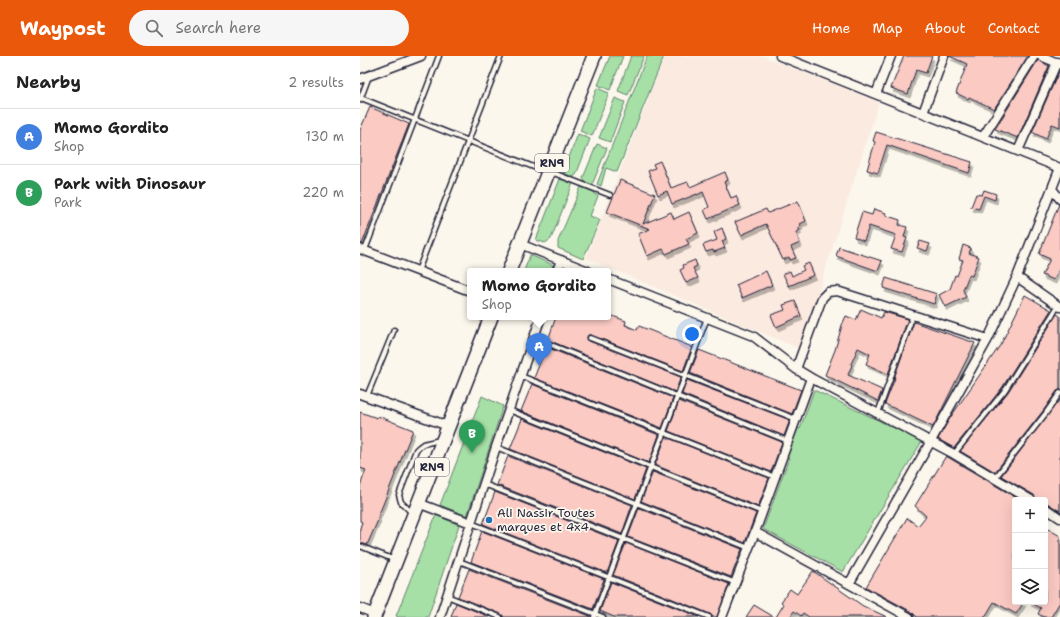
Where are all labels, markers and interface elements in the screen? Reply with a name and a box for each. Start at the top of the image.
search box [129,10,409,46]
text: Waypost [20,16,105,41]
icon: search [143,17,165,39]
text: Search here [175,18,261,38]
text: Home [812,19,851,37]
text: Map [873,19,903,37]
text: About [925,19,966,37]
text: Contact [988,19,1040,37]
text: Nearby [16,71,81,93]
text: 2 results [288,74,344,91]
text: Momo Gordito [54,118,169,138]
text: A [24,128,34,145]
text: 130 m [306,128,344,145]
text: Shop [54,138,84,155]
road number: RN9 [535,154,569,172]
text: Park with Dinosaur [54,174,206,194]
text: B [25,184,33,201]
text: 220 m [302,184,344,201]
text: Park [54,194,82,211]
popup [467,268,611,320]
text: Momo Gordito [482,276,596,296]
text: Shop [482,296,512,313]
your location [682,324,702,344]
pin: A [526,333,552,366]
pin: B [459,420,485,453]
road number: RN9 [415,458,449,476]
map controls [1012,497,1048,605]
button: + [1012,497,1048,533]
place label: Ali Nassir Toutes marques et 4x4 [497,505,595,535]
marker: Ali Nassir Toutes marques et 4x4 [484,515,494,525]
button: − [1012,533,1048,569]
button: layers [1012,569,1048,605]

